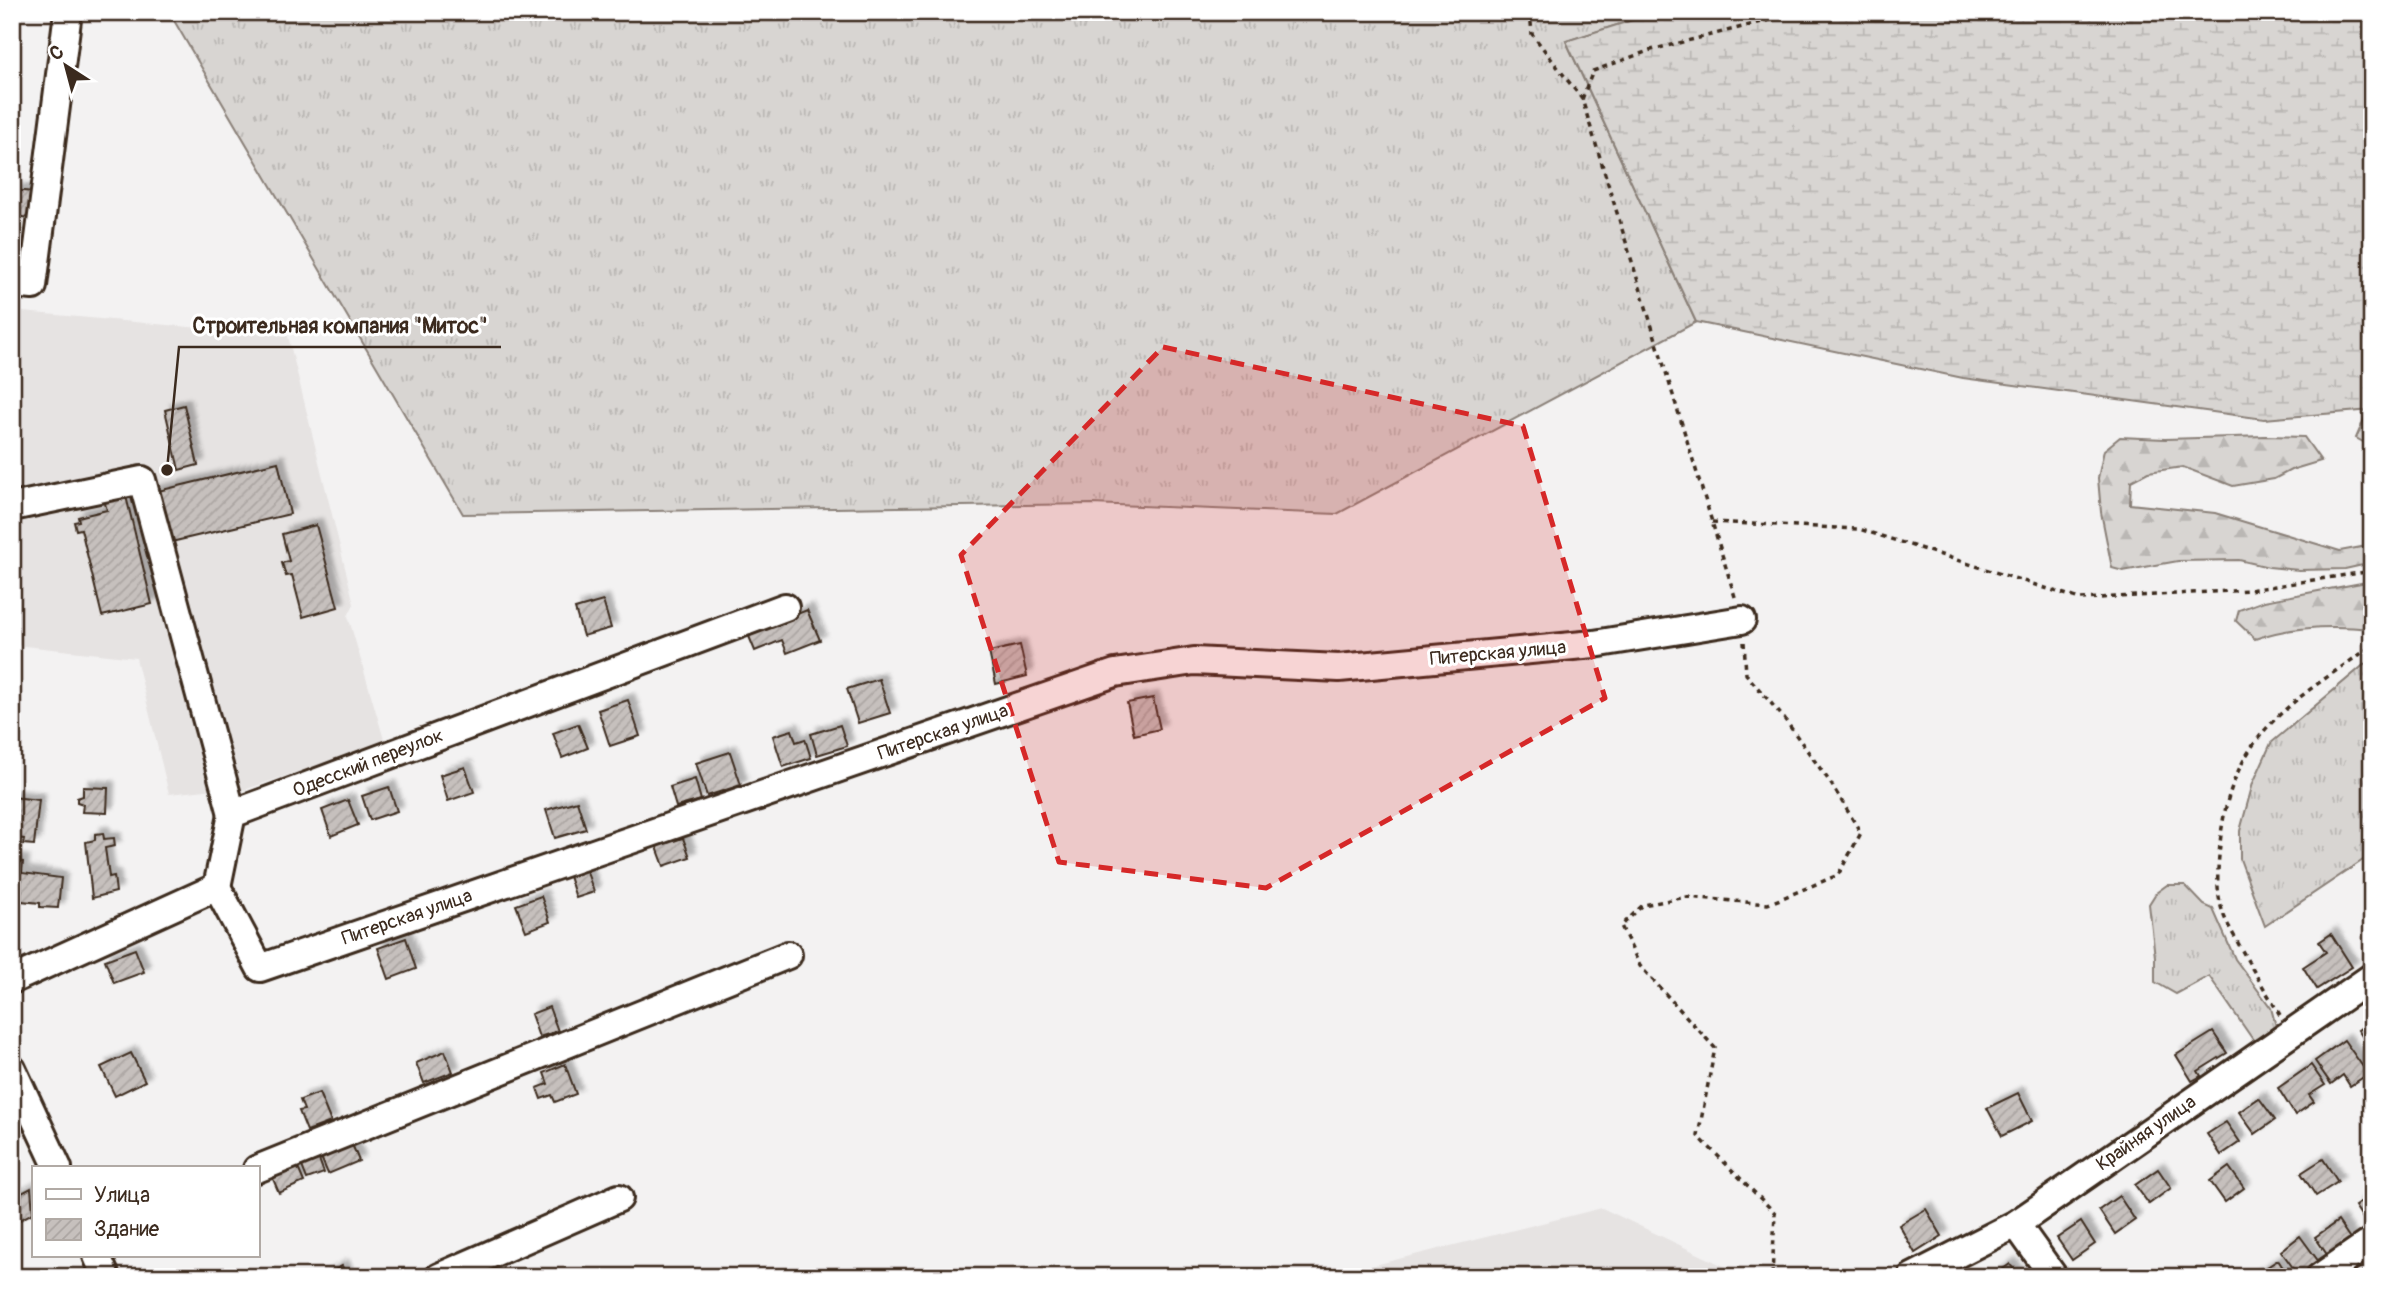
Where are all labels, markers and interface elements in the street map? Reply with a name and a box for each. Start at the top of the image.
north arrow [32,32,102,102]
text: С [45,40,69,66]
callout: Строительная компания "Митос" [179,305,501,347]
text: Строительная компания "Митос" [193,313,487,340]
street label: Питерская улица [1429,635,1567,671]
street label: Питерская улица [875,698,1012,766]
street label: Одесский переулок [289,723,447,803]
street label: Питерская улица [339,883,476,951]
street label: Крайняя улица [2091,1090,2201,1176]
legend [32,1166,259,1258]
text: Улица [94,1182,150,1209]
text: Здание [94,1216,160,1243]

